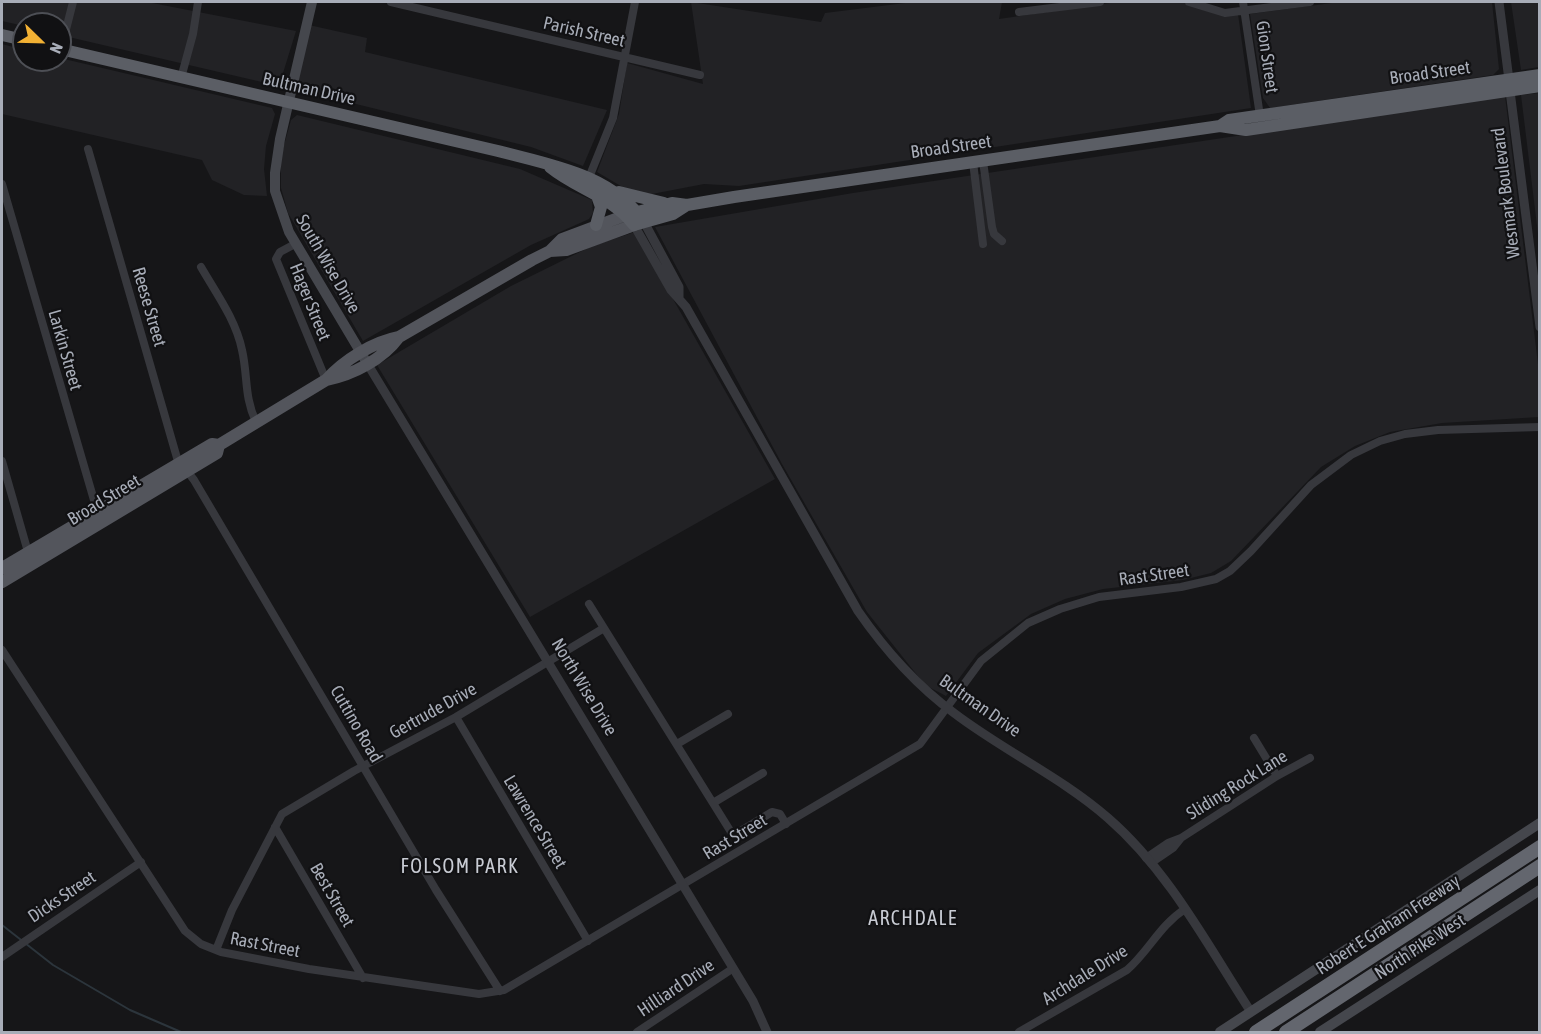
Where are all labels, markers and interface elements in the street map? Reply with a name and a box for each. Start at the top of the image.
north arrow [12,12,72,72]
street label: Parish Street [541,12,627,52]
street label: Gion Street [1251,19,1283,95]
text: N [47,40,67,56]
street label: Broad Street [1388,57,1472,89]
street label: Bultman Drive [260,68,358,110]
street label: Wesmark Boulevard [1487,126,1525,260]
street label: Broad Street [909,131,993,163]
street label: South Wise Drive [291,211,365,317]
street label: Hager Street [285,260,335,344]
street label: Reese Street [127,265,171,349]
street label: Larkin Street [43,307,87,393]
street label: Broad Street [64,470,144,530]
street label: Rast Street [1117,559,1191,591]
street label: North Wise Drive [546,634,622,740]
street label: Bultman Drive [935,670,1025,742]
street label: Gertrude Drive [386,678,480,744]
street label: Cuttino Road [325,682,387,766]
street label: Sliding Rock Lane [1183,745,1291,825]
street label: Lawrence Street [499,771,571,873]
street label: Rast Street [699,809,771,865]
district label: FOLSOM PARK [401,855,519,879]
street label: Best Street [305,859,359,931]
street label: Dicks Street [24,866,100,928]
street label: Robert E Graham Freeway [1312,870,1464,980]
district label: ARCHDALE [868,907,958,931]
street label: North Pike West [1371,910,1469,984]
street label: Rast Street [228,928,302,962]
street label: Archdale Drive [1038,940,1132,1010]
street label: Hilliard Drive [634,954,718,1022]

